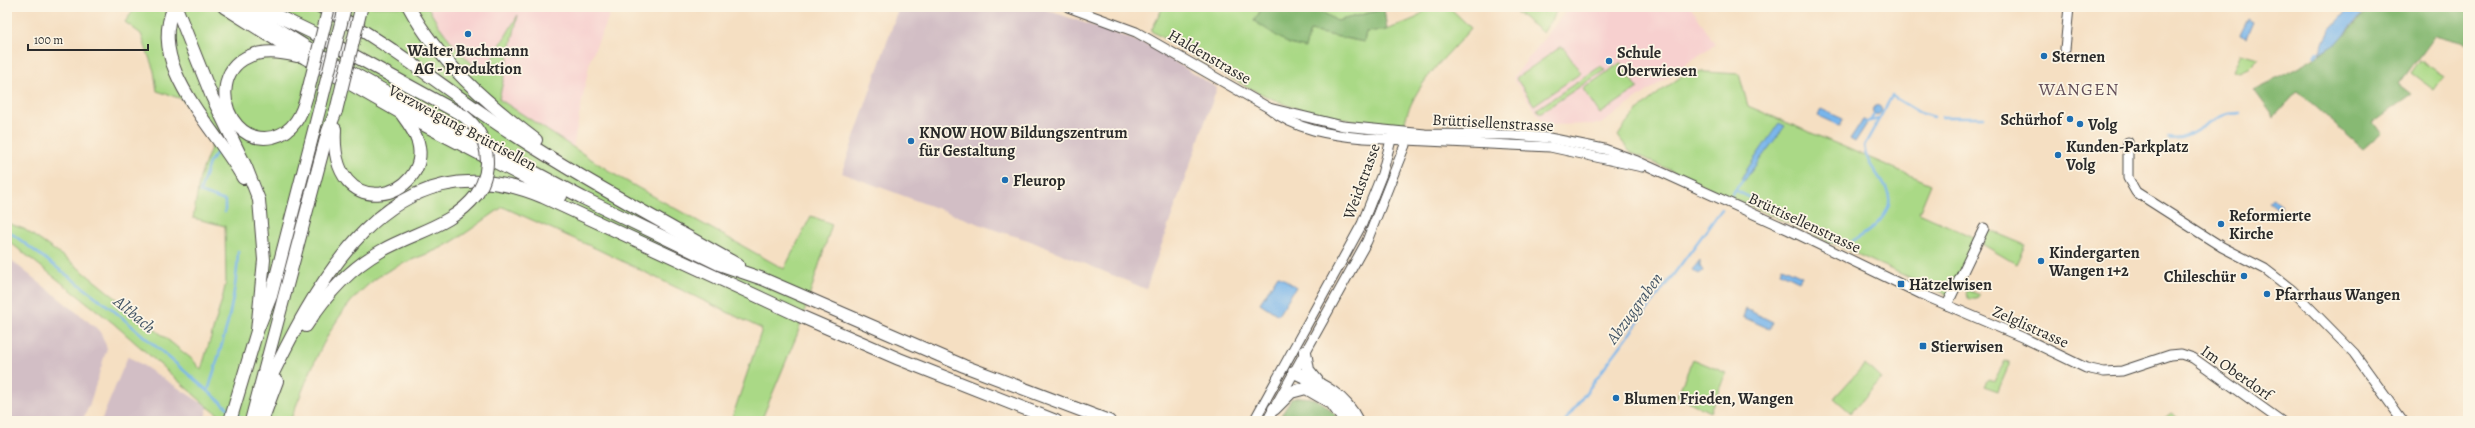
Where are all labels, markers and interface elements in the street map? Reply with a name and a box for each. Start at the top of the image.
street label: Haldenstrasse [1164,24,1255,90]
scale bar [28,26,148,52]
marker: Walter Buchmann AG - Produktion [463,29,473,39]
text: 100 m [34,32,63,48]
place label: Walter Buchmann AG - Produktion [406,40,529,80]
place label: Schule Oberwiesen [1617,42,1697,82]
place label: Sternen [2052,46,2105,68]
marker: Sternen [2039,51,2049,61]
marker: Schule Oberwiesen [1604,56,1614,66]
district label: WANGEN [2037,77,2120,101]
street label: Verzweigung Brüttisellen [384,79,541,176]
street label: Brüttisellenstrasse [1432,109,1554,137]
place label: Schürhof [2001,109,2065,131]
marker: Schürhof [2065,114,2075,124]
place label: Volg [2087,114,2118,136]
marker: Volg [2075,119,2085,129]
place label: KNOW HOW Bildungszentrum für Gestaltung [919,122,1128,162]
marker: KNOW HOW Bildungszentrum für Gestaltung [906,136,916,146]
place label: Kunden-Parkplatz Volg [2065,136,2189,176]
street label: Weidstrasse [1338,140,1386,223]
marker: Kunden-Parkplatz Volg [2053,150,2063,160]
place label: Fleurop [1013,170,1066,192]
marker: Fleurop [1000,175,1010,185]
street label: Brüttisellenstrasse [1745,187,1864,259]
place label: Reformierte Kirche [2229,205,2311,245]
marker: Reformierte Kirche [2216,219,2226,229]
place label: Kindergarten Wangen 1+2 [2048,242,2140,282]
marker: Kindergarten Wangen 1+2 [2036,256,2046,266]
place label: Chileschür [2164,266,2236,288]
water label: Abzuggraben [1600,268,1668,349]
marker: Chileschür [2239,271,2249,281]
place label: Hätzelwisen [1909,274,1992,296]
marker: Hätzelwisen [1896,279,1906,289]
place label: Pfarrhaus Wangen [2275,284,2400,306]
marker: Pfarrhaus Wangen [2262,289,2272,299]
water label: Altbach [108,290,160,339]
street label: Zelglistrasse [1989,300,2072,354]
place label: Stierwisen [1931,336,2003,358]
street label: Im Oberdorf [2196,340,2279,407]
marker: Stierwisen [1918,341,1928,351]
place label: Blumen Frieden, Wangen [1624,388,1794,410]
marker: Blumen Frieden, Wangen [1611,393,1621,403]

